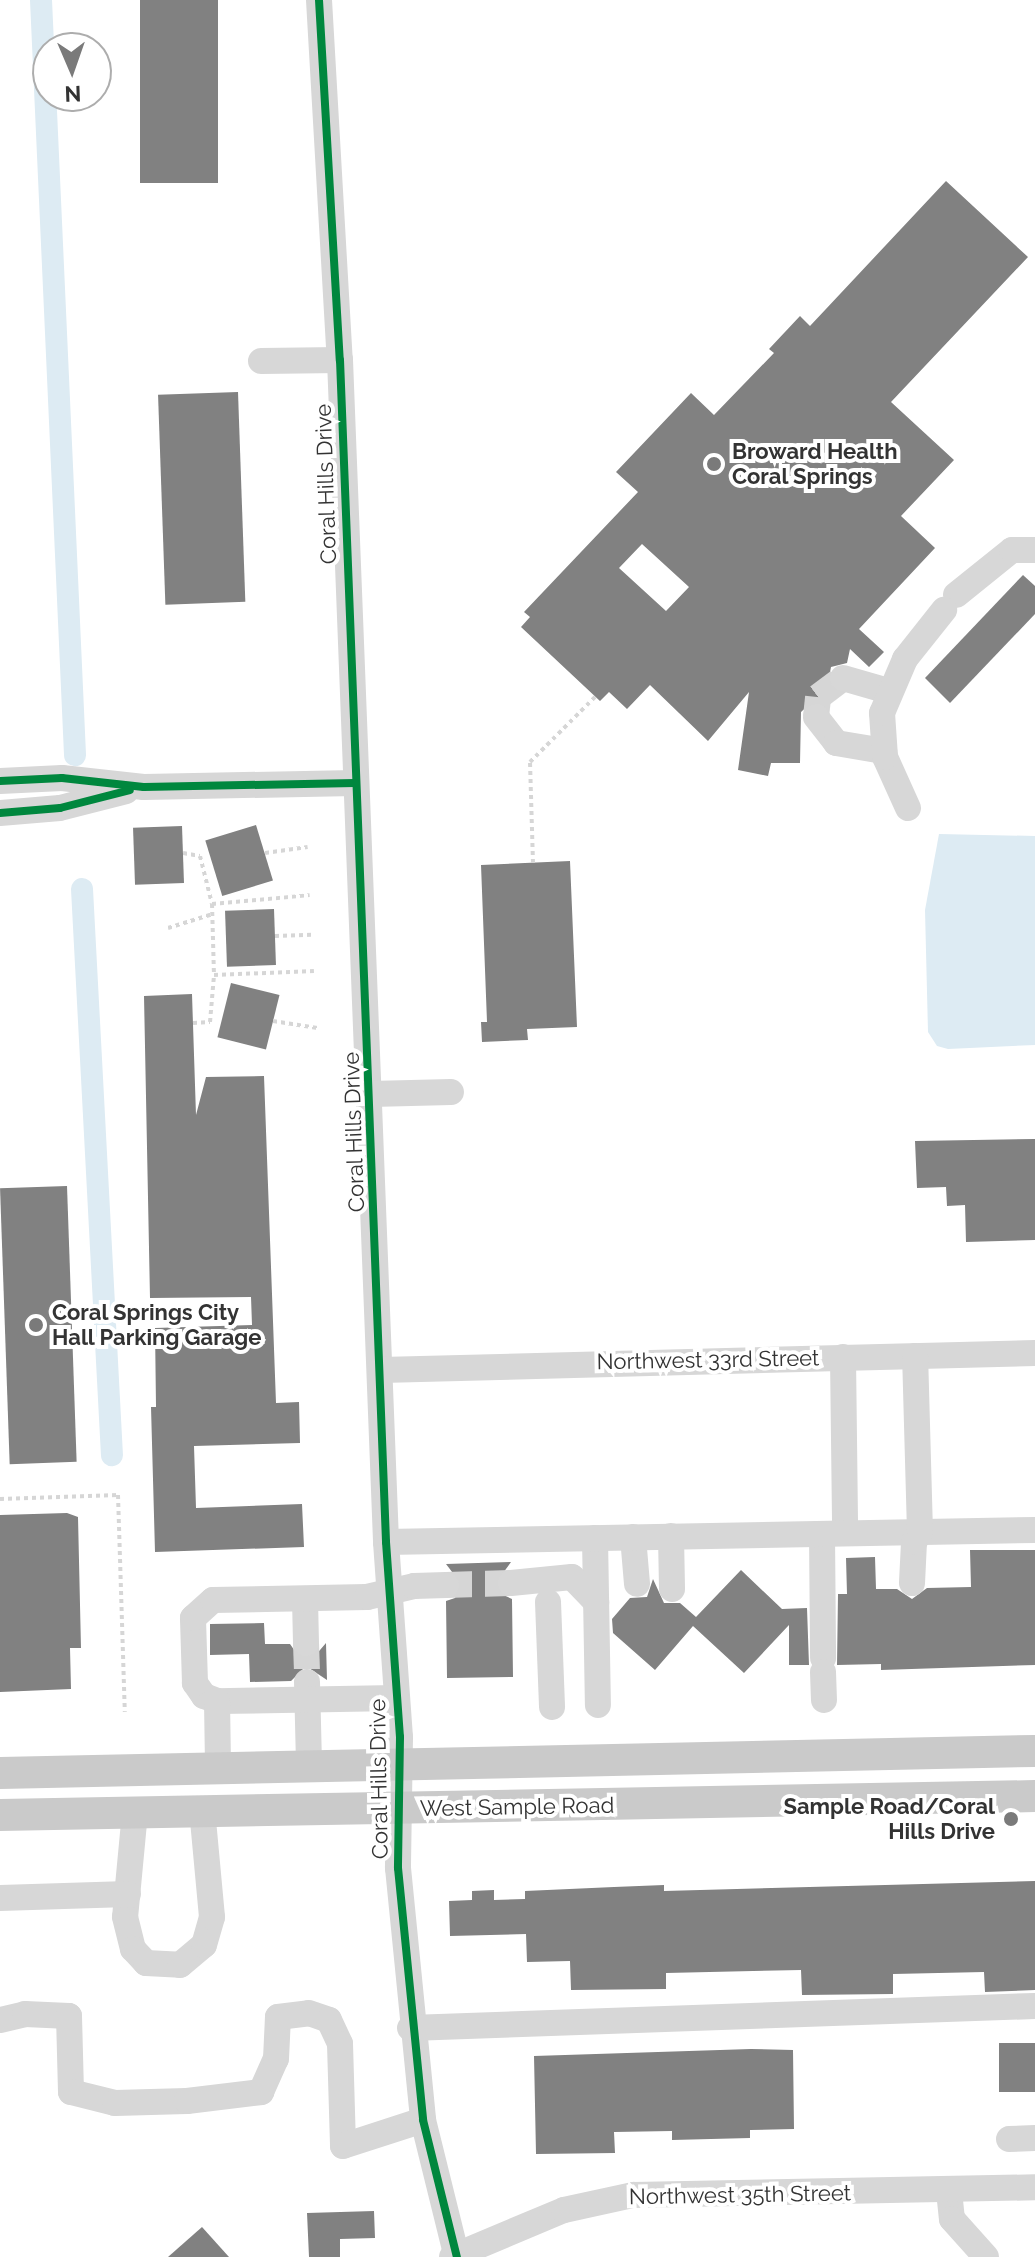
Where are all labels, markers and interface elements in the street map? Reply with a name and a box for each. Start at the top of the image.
north arrow [32,32,112,112]
text: N [64,81,82,107]
street label: Coral Hills Drive [310,403,342,565]
place label: Broward Health Coral Springs [732,438,897,490]
marker: Broward Health Coral Springs [703,453,725,475]
street label: Coral Hills Drive [338,1051,370,1213]
place label: Coral Springs City Hall Parking Garage [52,1299,262,1350]
marker: Coral Springs City Hall Parking Garage [27,1316,45,1334]
street label: Northwest 33rd Street [596,1345,820,1375]
street label: Coral Hills Drive [364,1698,394,1860]
street label: West Sample Road [420,1792,614,1822]
place label: Sample Road/Coral Hills Drive [784,1793,995,1844]
marker: Sample Road/Coral Hills Drive [1002,1810,1020,1828]
street label: Northwest 35th Street [629,2180,851,2210]

